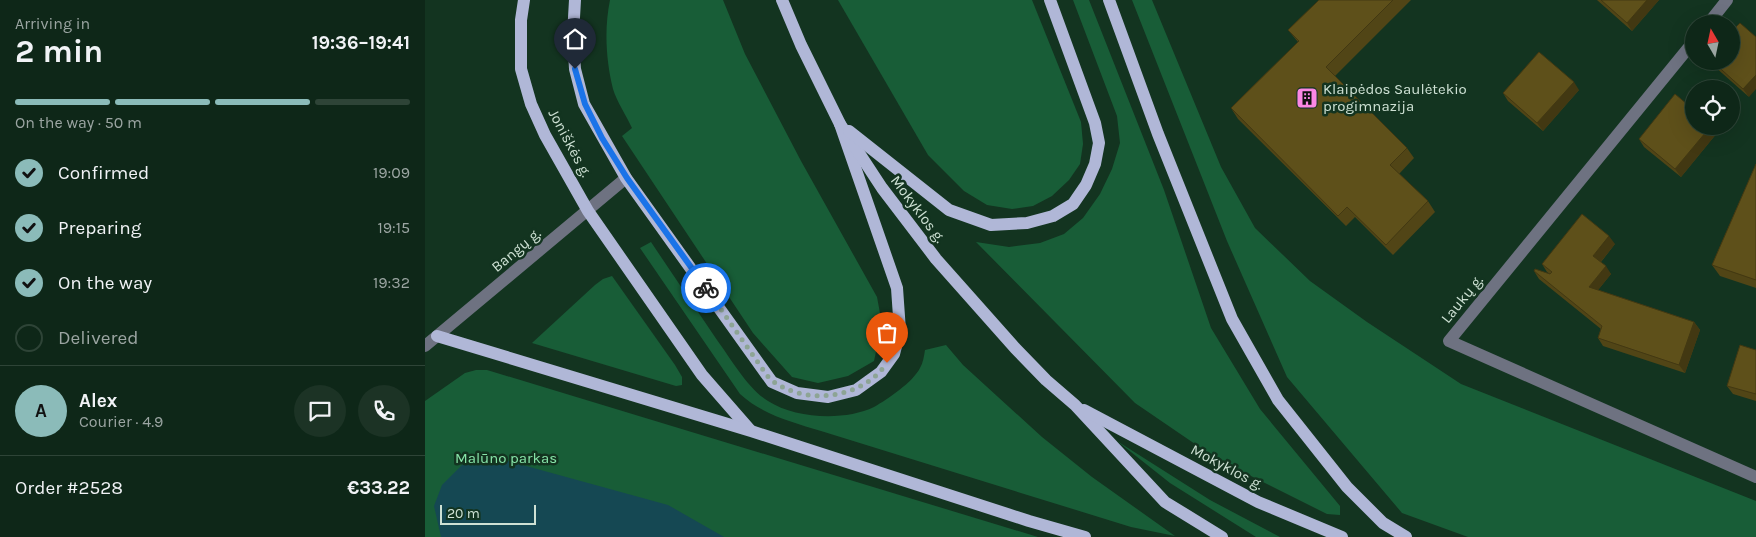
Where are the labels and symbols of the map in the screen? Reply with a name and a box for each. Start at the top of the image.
north arrow [1685,15,1740,70]
pin [554,18,596,69]
place label: Klaipėdos Saulėtekio progimnazija [1323,80,1467,115]
building icon: Klaipėdos Saulėtekio progimnazija [1295,86,1319,110]
street label: Joniškės g. [545,106,596,180]
street label: Mokyklos g. [887,172,949,246]
street label: Bangų g. [488,224,545,276]
courier [681,263,731,313]
street label: Laukų g. [1437,271,1487,327]
pin [866,312,908,363]
street label: Mokyklos g. [1188,440,1267,494]
park label: Malūno parkas [455,449,557,467]
scale bar [440,502,536,525]

